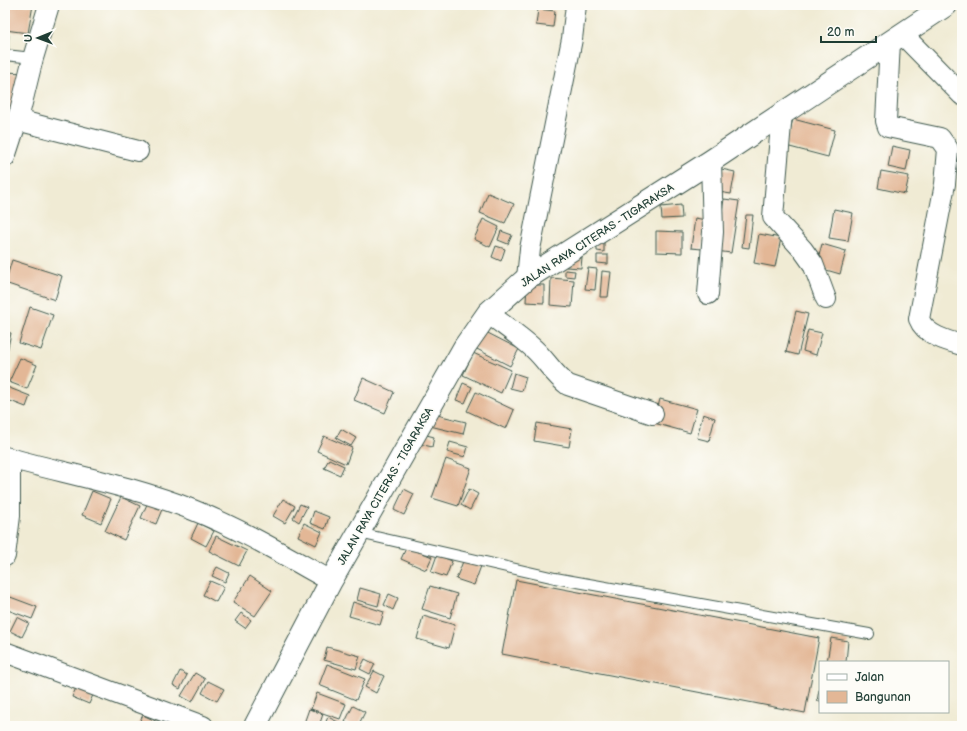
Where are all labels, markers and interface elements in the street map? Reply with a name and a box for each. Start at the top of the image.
north arrow [18,18,58,58]
scale bar [821,18,876,44]
text: 20 m [827,25,854,40]
text: U [22,34,35,42]
street label: JALAN RAYA CITERAS - TIGARAKSA [518,181,676,290]
street label: JALAN RAYA CITERAS - TIGARAKSA [335,405,436,567]
legend [819,661,949,713]
text: Jalan [855,670,884,685]
text: Bangunan [855,690,911,705]

